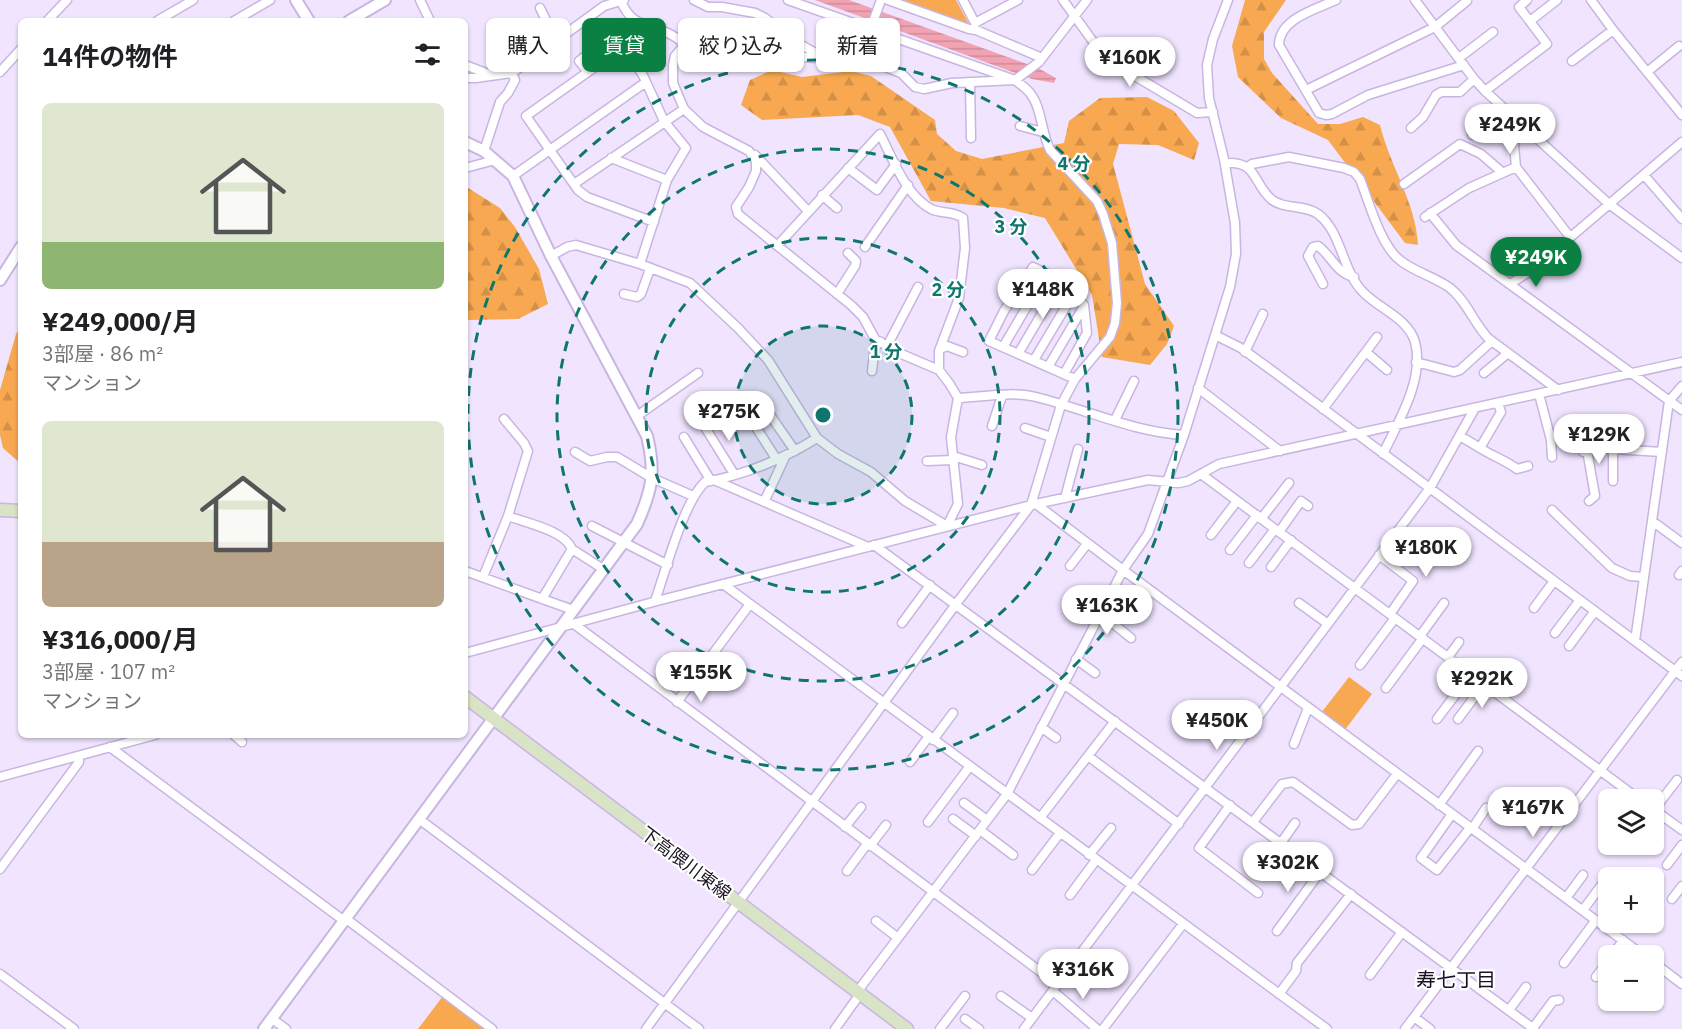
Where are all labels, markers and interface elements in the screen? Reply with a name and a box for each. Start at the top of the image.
chip: 購入 [486,18,570,72]
chip: 賃貸 [582,18,666,72]
chip: 絞り込み [678,18,804,72]
chip: 新着 [816,18,900,72]
pin: ¥160K [1088,37,1172,88]
icon: filters [411,38,444,71]
text: 14件の物件 [42,39,177,73]
text: ¥160K [1099,43,1161,70]
pin: ¥249K [1468,104,1552,155]
text: ¥249K [1479,110,1541,137]
icon: home [189,142,297,250]
text: 4 分 [1057,152,1091,175]
text: 3 分 [994,215,1028,238]
pin: ¥249K [1494,237,1578,288]
text: ¥249K [1505,243,1567,270]
pin: ¥148K [1001,269,1085,320]
text: ¥148K [1012,275,1074,302]
text: 2 分 [931,278,965,301]
text: ¥249,000/月 [42,304,199,338]
text: 3部屋 · 86 m² [42,340,163,367]
text: 1 分 [869,340,903,363]
text: マンション [42,369,142,396]
pin: ¥275K [687,391,771,442]
text: ¥275K [698,397,760,424]
centre of rings [813,405,833,425]
pin: ¥129K [1557,414,1641,465]
text: ¥129K [1568,420,1630,447]
icon: home [189,460,297,568]
pin: ¥180K [1384,527,1468,578]
text: ¥180K [1395,533,1457,560]
pin: ¥163K [1065,585,1149,636]
text: ¥163K [1076,591,1138,618]
text: ¥316,000/月 [42,622,199,656]
pin: ¥155K [659,652,743,703]
text: 3部屋 · 107 m² [42,658,175,685]
text: ¥155K [670,658,732,685]
pin: ¥292K [1440,658,1524,709]
text: ¥292K [1451,664,1513,691]
text: マンション [42,687,142,714]
pin: ¥450K [1175,700,1259,751]
text: ¥450K [1186,706,1248,733]
pin: ¥167K [1491,787,1575,838]
map controls [1598,789,1664,1011]
button: layers [1598,789,1664,855]
text: ¥167K [1502,793,1564,820]
street label: 下高隈川東線 [636,821,736,905]
pin: ¥302K [1246,842,1330,893]
text: ¥302K [1257,848,1319,875]
button: + [1598,867,1664,933]
button: − [1598,945,1664,1011]
pin: ¥316K [1041,949,1125,1000]
text: ¥316K [1052,955,1114,982]
district label: 寿七丁目 [1416,966,1496,993]

